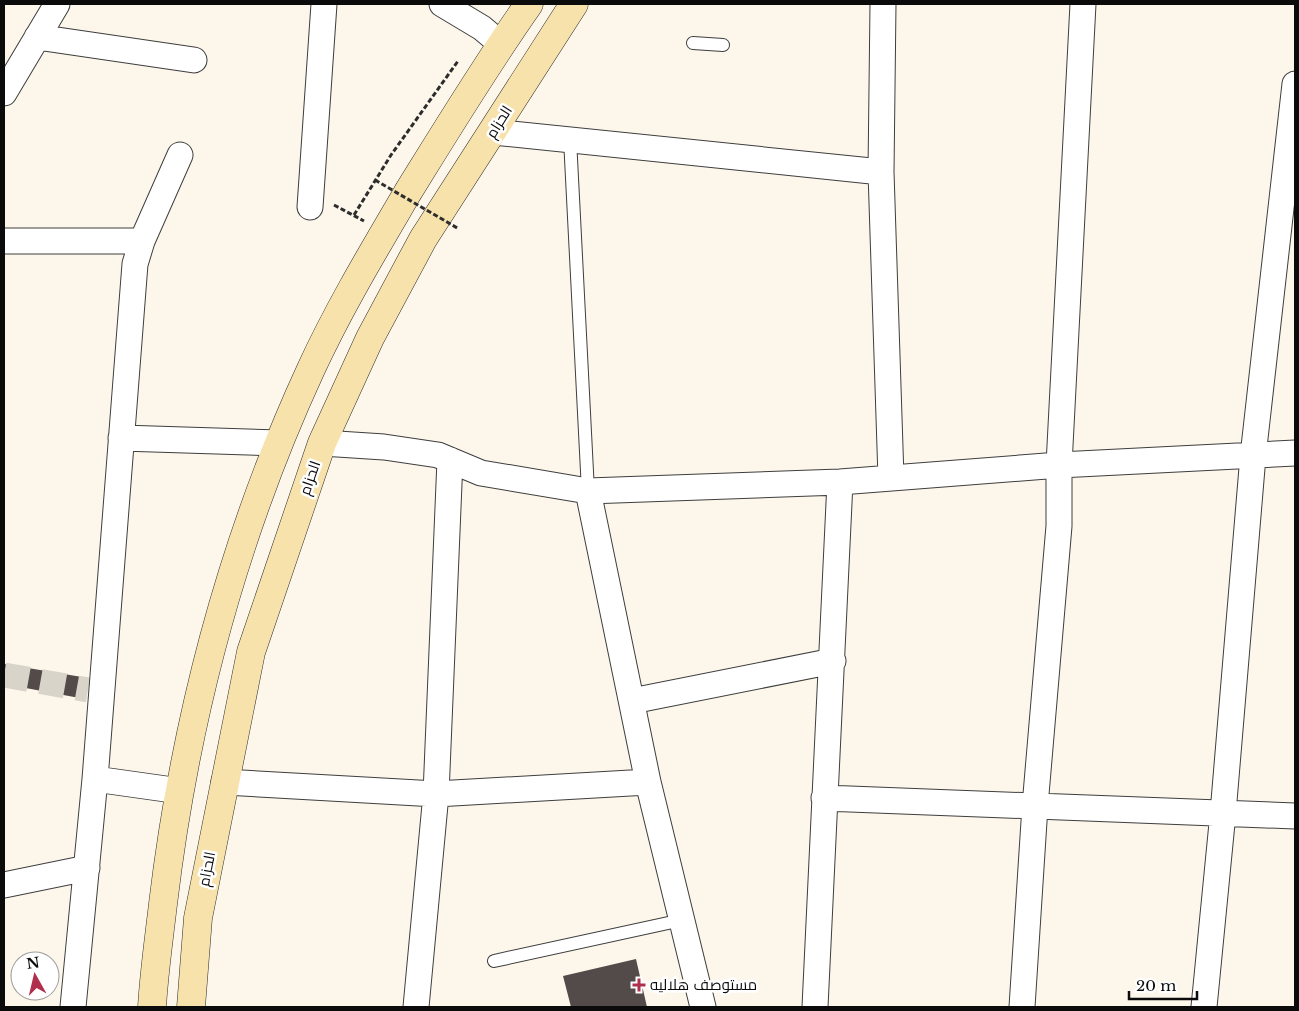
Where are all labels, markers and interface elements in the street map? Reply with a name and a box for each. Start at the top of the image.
street label: الحزام [481,102,517,142]
street label: الحزام [295,458,325,498]
street label: الحزام [194,850,220,888]
north arrow [10,951,60,1001]
text: N [25,953,41,973]
scale bar [1129,968,1196,1000]
place label: مستوصف هلاليه [650,975,757,994]
text: 20 m [1136,976,1176,995]
marker: مستوصف هلاليه [632,978,646,992]

